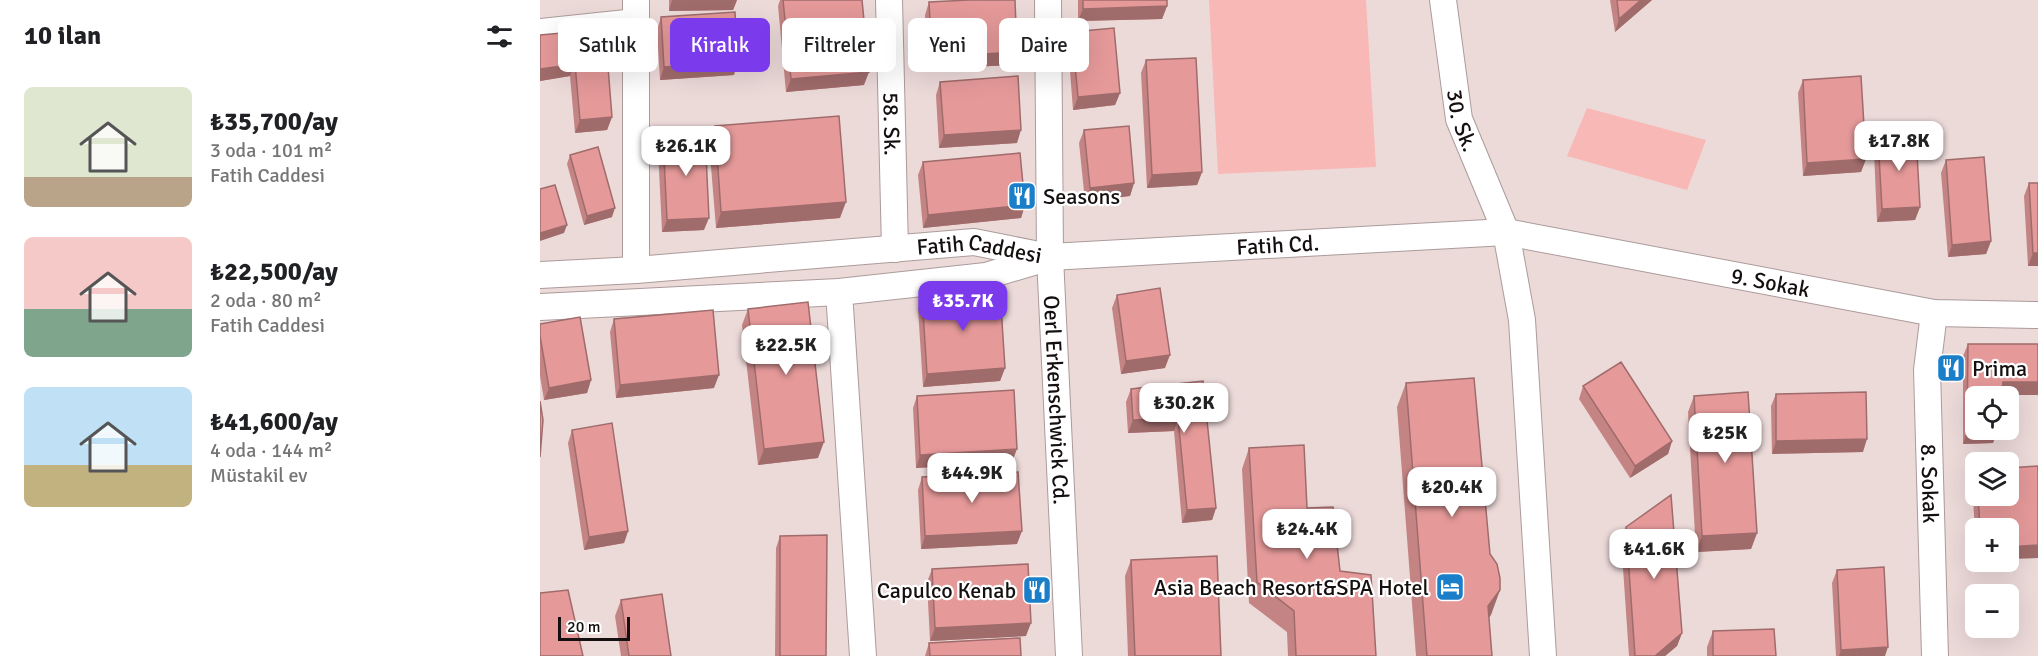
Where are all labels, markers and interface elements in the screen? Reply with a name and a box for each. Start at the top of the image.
chip: Satılık [558,18,658,72]
chip: Kiralık [670,18,770,72]
chip: Filtreler [782,18,896,72]
chip: Yeni [908,18,987,72]
chip: Daire [999,18,1089,72]
text: 10 ilan [24,20,101,52]
icon: filters [483,20,516,53]
street label: 30. Sk. [1442,88,1484,155]
street label: 58. Sk. [878,92,906,156]
text: ₺35,700/ay [210,106,338,138]
icon: home [72,111,144,183]
pin: ₺17.8K [1850,121,1948,172]
pin: ₺26.1K [637,126,735,177]
text: ₺17.8K [1868,128,1930,153]
text: ₺26.1K [655,133,717,158]
text: 3 oda · 101 m² [210,138,332,163]
text: Fatih Caddesi [210,163,325,188]
restaurant icon: Seasons [1006,180,1038,212]
place label: Seasons [1043,183,1120,210]
street label: Fatih Caddesi [916,228,1044,269]
street label: Fatih Cd. [1236,229,1320,260]
text: ₺22,500/ay [210,256,338,288]
icon: home [72,261,144,333]
street label: 9. Sokak [1729,261,1812,303]
pin: ₺35.7K [914,281,1012,332]
text: 2 oda · 80 m² [210,288,322,313]
text: ₺35.7K [932,288,994,313]
street label: Oerl Erkenschwick Cd. [1038,294,1075,505]
text: Fatih Caddesi [210,313,325,338]
pin: ₺22.5K [737,325,835,376]
text: ₺22.5K [755,332,817,357]
restaurant icon: Prima [1935,352,1967,384]
place label: Prima [1972,355,2027,382]
pin: ₺30.2K [1135,383,1233,434]
map controls [1965,386,2019,638]
button: locate [1965,386,2019,440]
text: ₺30.2K [1153,390,1215,415]
text: ₺41,600/ay [210,406,338,438]
icon: home [72,411,144,483]
pin: ₺25K [1689,413,1761,464]
text: ₺25K [1703,420,1747,445]
text: 4 oda · 144 m² [210,438,332,463]
street label: 8. Sokak [1916,443,1945,524]
button: layers [1965,452,2019,506]
pin: ₺44.9K [923,453,1021,504]
text: ₺44.9K [941,460,1003,485]
text: Müstakil ev [210,463,307,488]
pin: ₺20.4K [1403,467,1501,518]
text: ₺20.4K [1421,474,1483,499]
pin: ₺24.4K [1258,509,1356,560]
text: ₺24.4K [1276,516,1338,541]
button: + [1965,518,2019,572]
pin: ₺41.6K [1605,529,1703,580]
text: ₺41.6K [1623,536,1685,561]
hotel icon: Asia Beach Resort&SPA Hotel [1434,571,1466,603]
restaurant icon: Capulco Kenab [1021,574,1053,606]
place label: Asia Beach Resort&SPA Hotel [1154,574,1429,601]
place label: Capulco Kenab [877,577,1016,604]
button: − [1965,584,2019,638]
scale bar [558,614,630,642]
text: 20 m [567,617,601,637]

